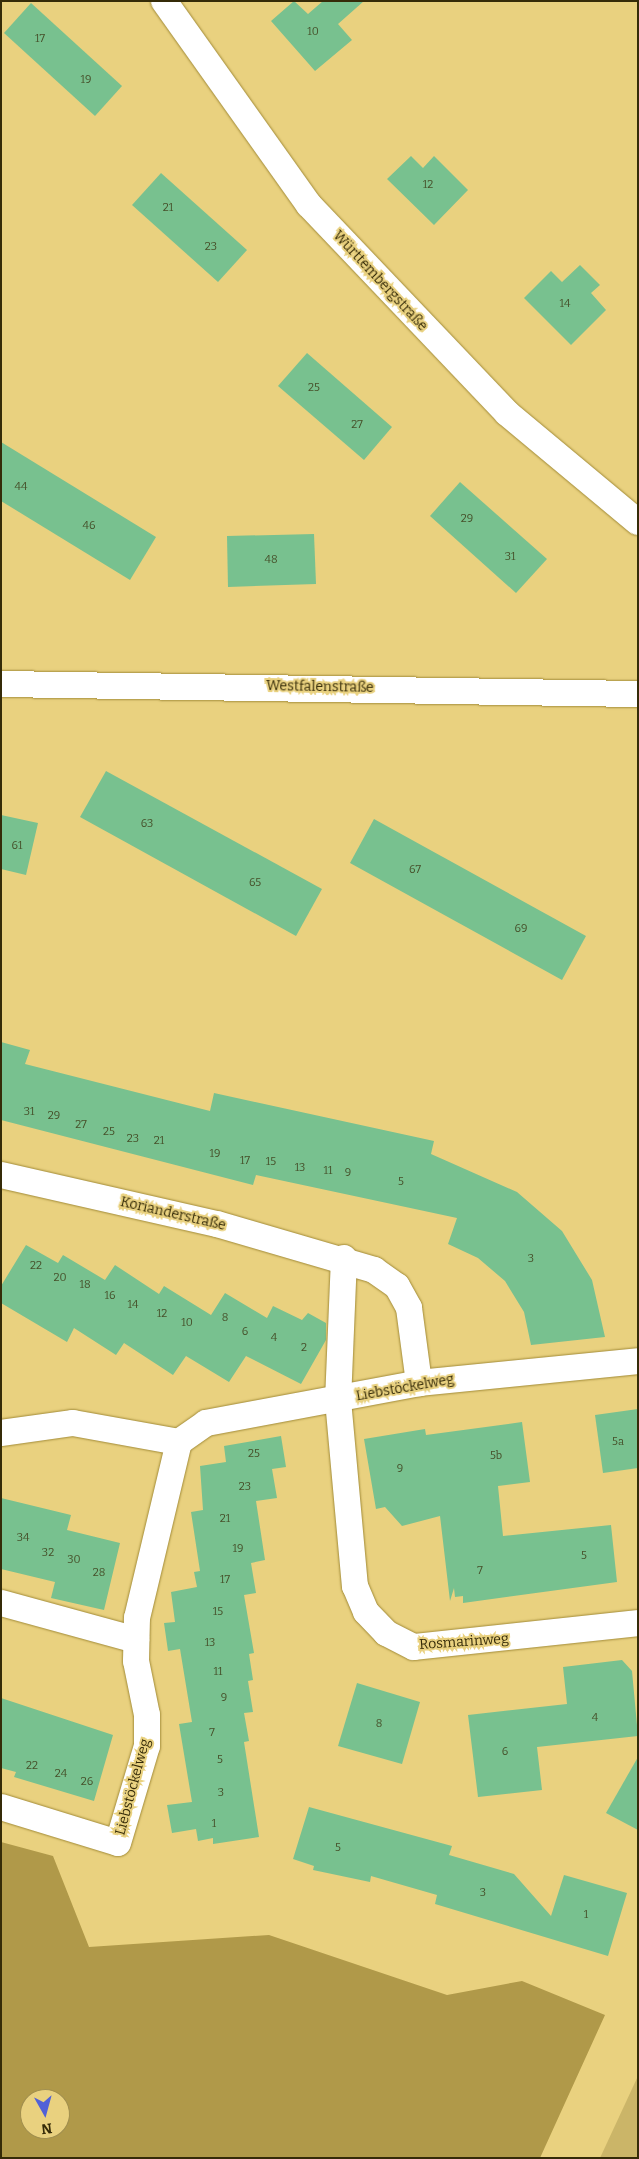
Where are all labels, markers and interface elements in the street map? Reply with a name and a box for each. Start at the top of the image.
house number: 10 [307,25,319,39]
house number: 17 [35,32,45,46]
house number: 19 [81,73,91,87]
house number: 12 [423,178,433,192]
house number: 21 [163,201,173,215]
street label: Württembergstraße [329,228,431,334]
house number: 23 [205,240,217,254]
house number: 14 [560,297,570,311]
house number: 25 [308,381,320,395]
house number: 27 [351,418,363,432]
house number: 44 [15,480,27,494]
house number: 29 [461,512,473,526]
house number: 46 [83,519,95,533]
house number: 31 [505,550,515,564]
house number: 48 [264,553,278,567]
street label: Westfalenstraße [266,678,374,696]
house number: 63 [141,817,153,831]
house number: 61 [12,839,22,853]
house number: 67 [409,863,421,877]
house number: 65 [249,876,261,890]
house number: 69 [515,922,527,936]
house number: 31 [24,1105,34,1119]
house number: 29 [48,1109,60,1123]
house number: 27 [75,1118,87,1132]
house number: 25 [103,1125,115,1139]
house number: 23 [127,1132,139,1146]
house number: 21 [154,1134,164,1148]
house number: 19 [210,1147,220,1161]
house number: 17 [240,1154,250,1168]
house number: 15 [266,1155,276,1169]
house number: 13 [295,1161,305,1175]
house number: 11 [324,1164,332,1178]
house number: 9 [345,1166,351,1180]
house number: 5 [398,1175,404,1189]
street label: Korianderstraße [119,1194,227,1234]
house number: 3 [528,1252,534,1266]
house number: 22 [30,1259,42,1273]
house number: 20 [53,1271,67,1285]
house number: 18 [79,1278,91,1292]
house number: 16 [105,1289,115,1303]
house number: 14 [128,1298,138,1312]
house number: 12 [157,1307,167,1321]
house number: 8 [222,1311,228,1325]
house number: 10 [181,1316,193,1330]
house number: 6 [242,1325,248,1339]
house number: 4 [271,1331,277,1345]
house number: 2 [301,1341,307,1355]
street label: Liebstöckelweg [355,1371,455,1405]
house number: 5a [612,1435,624,1449]
house number: 25 [248,1447,260,1461]
house number: 5b [490,1449,502,1463]
house number: 9 [397,1462,403,1476]
house number: 23 [239,1480,251,1494]
house number: 21 [220,1512,230,1526]
house number: 34 [17,1531,29,1545]
house number: 19 [233,1542,243,1556]
house number: 32 [42,1546,54,1560]
house number: 5 [581,1549,587,1563]
house number: 30 [67,1553,81,1567]
house number: 7 [477,1564,483,1578]
house number: 28 [93,1566,105,1580]
house number: 17 [220,1573,230,1587]
house number: 15 [213,1605,223,1619]
street label: Rosmarinweg [419,1630,509,1654]
house number: 13 [205,1636,215,1650]
house number: 11 [214,1665,222,1679]
house number: 9 [221,1691,227,1705]
house number: 4 [592,1711,598,1725]
house number: 8 [376,1717,382,1731]
house number: 7 [209,1726,215,1740]
street label: Liebstöckelweg [112,1737,154,1837]
house number: 6 [502,1745,508,1759]
house number: 5 [217,1753,223,1767]
house number: 22 [26,1759,38,1773]
house number: 24 [55,1767,67,1781]
house number: 26 [81,1775,93,1789]
house number: 3 [218,1786,224,1800]
house number: 1 [212,1817,216,1831]
house number: 5 [335,1841,341,1855]
house number: 3 [480,1886,486,1900]
house number: 1 [584,1908,588,1922]
north arrow [20,2089,70,2139]
text: N [40,2119,53,2137]

